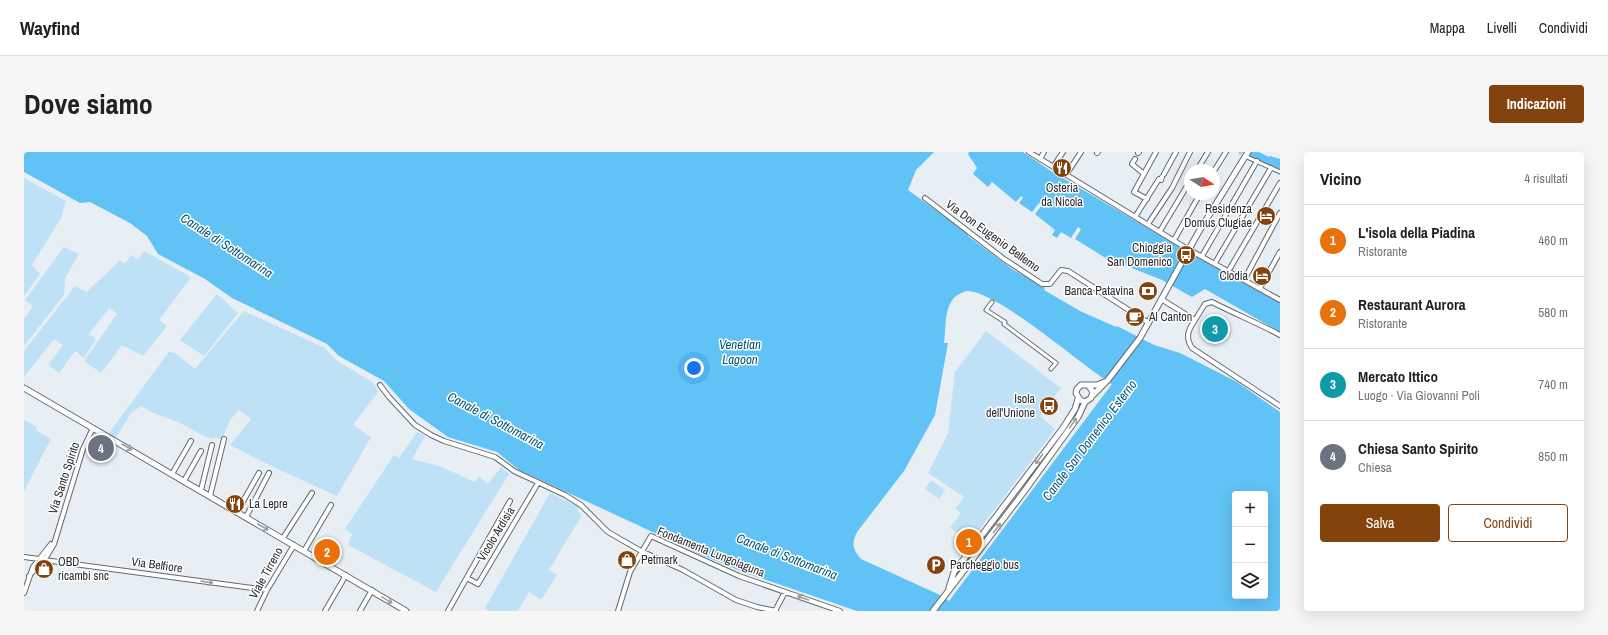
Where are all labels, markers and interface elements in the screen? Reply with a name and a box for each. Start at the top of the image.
text: Wayfind [20,15,80,41]
text: Mappa [1430,19,1465,37]
text: Livelli [1487,19,1517,37]
text: Condividi [1539,19,1588,37]
text: Dove siamo [24,85,153,123]
button: Indicazioni [1489,85,1584,123]
restaurant icon: Osteria da Nicola [1051,157,1073,179]
north arrow [1184,164,1220,200]
text: Vicino [1320,167,1362,190]
text: 4 risultati [1524,170,1568,187]
place label: Osteria da Nicola [1041,180,1083,210]
street label: Via Don Eugenio Bellemo [943,196,1043,276]
place label: Residenza Domus Clugiae [1184,201,1253,231]
hotel icon: Residenza Domus Clugiae [1255,205,1277,227]
water label: Canale di Sottomarina [177,209,276,282]
text: L'isola della Piadina [1358,222,1475,243]
text: 1 [1330,232,1336,249]
text: 460 m [1538,232,1568,249]
place label: Chioggia San Domenico [1107,240,1173,270]
text: Ristorante [1358,243,1407,260]
bus stop icon: Chioggia San Domenico [1175,244,1197,266]
hotel icon: Clodia [1251,265,1273,287]
place label: Clodia [1220,268,1249,284]
bank icon: Banca Patavina [1137,280,1159,302]
place label: Banca Patavina [1065,283,1135,299]
text: Restaurant Aurora [1358,294,1466,315]
text: 2 [1330,304,1336,321]
text: 580 m [1538,304,1568,321]
cafe icon: Al Canton [1124,306,1146,328]
place label: Al Canton [1148,309,1192,325]
pin: 3 [1202,314,1228,344]
text: Ristorante [1358,315,1407,332]
water label: Venetian Lagoon [719,336,761,368]
your location [684,358,704,378]
text: Mercato Ittico [1358,366,1438,387]
water label: Canale San Domenico Esterno [1038,376,1140,504]
text: 3 [1330,376,1336,393]
text: 740 m [1538,376,1568,393]
text: Luogo · Via Giovanni Poli [1358,387,1480,404]
water label: Canale di Sottomarina [445,388,547,453]
place label: Isola dell'Unione [986,391,1036,421]
bus stop icon: Isola dell'Unione [1038,395,1060,417]
one-way arrow [1069,418,1077,429]
pin: 4 [88,433,114,463]
text: Chiesa Santo Spirito [1358,438,1478,459]
street label: Via Santo Spirito [45,440,83,516]
one-way arrow [121,444,133,452]
text: 4 [1330,448,1336,465]
text: 850 m [1538,448,1568,465]
one-way arrow [1035,453,1044,464]
text: Chiesa [1358,459,1392,476]
map controls [1232,491,1268,599]
button: + [1232,491,1268,527]
restaurant icon: La Lepre [224,493,246,515]
place label: La Lepre [249,496,288,512]
street label: Vicolo Ardisia [474,503,519,564]
button: Salva [1320,504,1440,542]
button: Condividi [1448,504,1568,542]
one-way arrow [257,523,269,531]
street label: Fondamenta Lungolaguna [655,523,768,581]
one-way arrow [992,523,1001,534]
pin: 1 [956,527,982,557]
button: − [1232,527,1268,563]
water label: Canale di Sottomarina [734,529,840,584]
pin: 2 [314,537,340,567]
street label: Viale Tirreno [245,544,287,602]
shop icon: Petmark [616,549,638,571]
place label: Petmark [641,552,678,568]
place label: OBD ricambi snc [58,554,109,584]
street label: Via Belfiore [131,554,183,576]
parking icon: Parcheggio bus [925,554,947,576]
place label: Parcheggio bus [950,557,1019,573]
shop icon: OBD ricambi snc [33,558,55,580]
button: layers [1232,563,1268,599]
one-way arrow [200,578,213,586]
one-way arrow [798,594,810,602]
one-way arrow [381,596,393,604]

